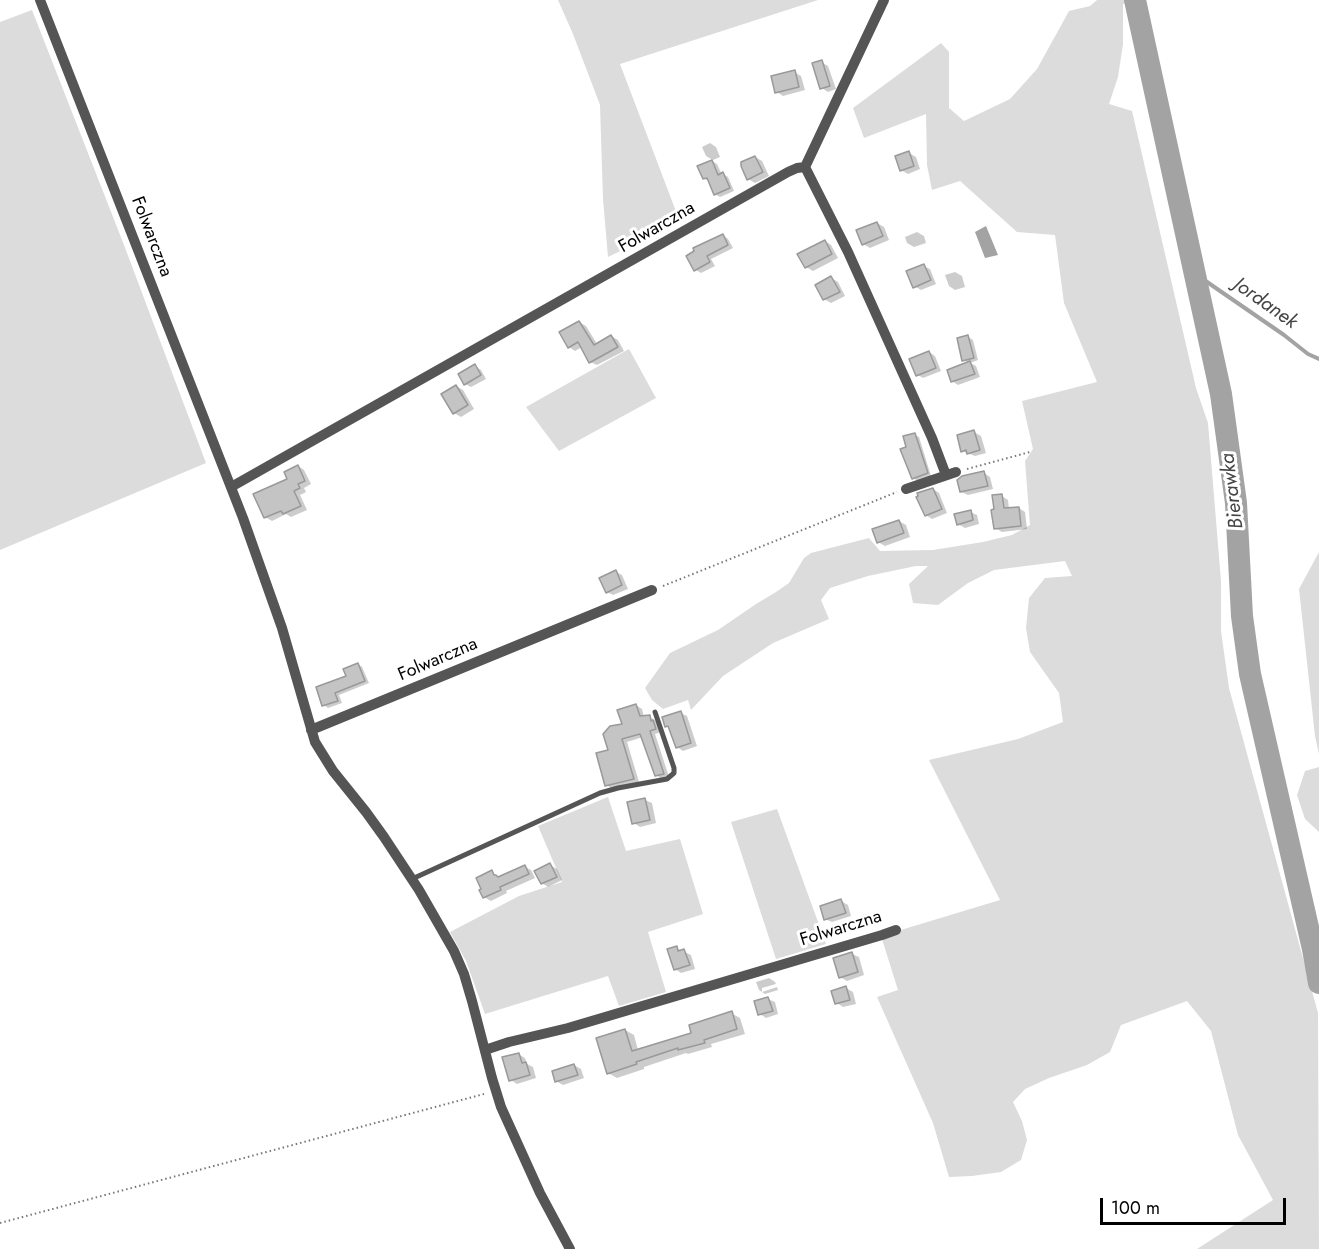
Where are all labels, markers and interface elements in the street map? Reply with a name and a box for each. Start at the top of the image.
street label: Folwarczna [126,194,176,280]
street label: Folwarczna [615,198,699,258]
water label: Jordanek [1228,273,1302,335]
water label: Bierawka [1216,452,1250,530]
street label: Folwarczna [395,634,481,686]
street label: Folwarczna [798,906,884,952]
scale bar [1103,1186,1289,1224]
text: 100 m [1111,1195,1160,1221]

